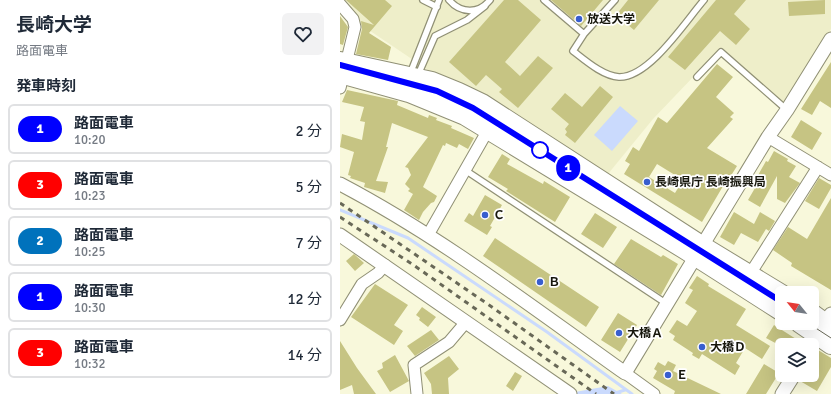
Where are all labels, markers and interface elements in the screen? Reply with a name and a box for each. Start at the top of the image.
place label: 放送大学 [587,12,635,27]
text: 長崎大学 [16,13,92,37]
button: heart [282,13,324,55]
marker: 放送大学 [574,14,584,24]
text: 路面電車 [16,43,68,59]
text: 発車時刻 [16,77,76,95]
text: 路面電車 [74,114,134,132]
text: 1 [36,120,44,137]
text: 2 分 [296,122,322,140]
text: 10:20 [74,132,106,148]
unlabelled marker [531,141,549,159]
line badge: 1 [555,155,581,181]
text: 1 [564,159,572,176]
text: 路面電車 [74,170,134,188]
place label: 長崎県庁 長崎振興局 [655,175,766,190]
text: 3 [36,176,44,193]
marker: 長崎県庁 長崎振興局 [642,177,652,187]
text: 5 分 [296,178,322,196]
text: 10:23 [74,188,106,204]
place label: Ｃ [493,208,505,223]
marker: Ｃ [480,210,490,220]
text: 路面電車 [74,226,134,244]
text: 2 [36,232,44,249]
text: 7 分 [296,234,322,252]
text: 10:25 [74,244,106,260]
place label: Ｂ [548,275,560,290]
marker: Ｂ [535,277,545,287]
text: 路面電車 [74,282,134,300]
north arrow [775,286,819,330]
map controls [775,286,819,382]
text: 1 [36,288,44,305]
text: 12 分 [288,290,322,308]
text: 10:30 [74,300,106,316]
place label: 大橋Ａ [627,326,663,341]
marker: 大橋Ａ [614,328,624,338]
text: 路面電車 [74,338,134,356]
button: layers [775,338,819,382]
place label: 大橋Ｄ [710,340,746,355]
marker: 大橋Ｄ [697,342,707,352]
text: 3 [36,344,44,361]
text: 14 分 [288,346,322,364]
text: 10:32 [74,356,106,372]
place label: Ｅ [676,368,688,383]
marker: Ｅ [663,370,673,380]

